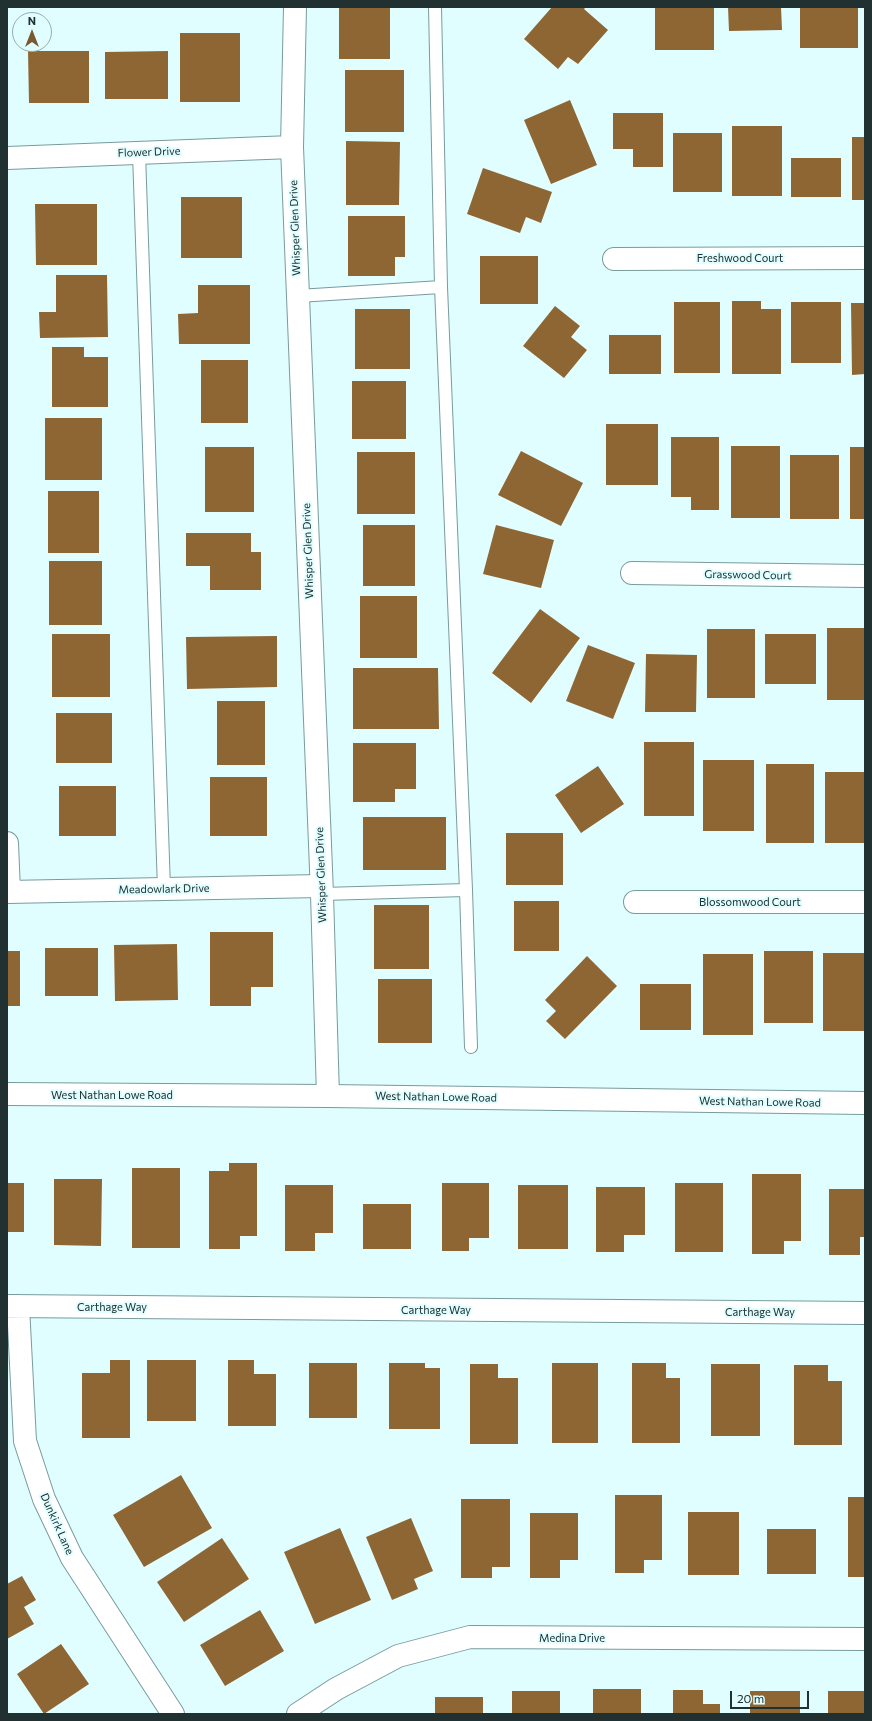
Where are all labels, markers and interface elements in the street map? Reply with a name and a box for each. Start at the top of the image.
north arrow [12,12,52,52]
text: N [28,14,36,27]
street label: Flower Drive [117,144,181,160]
street label: Whisper Glen Drive [287,180,303,276]
street label: Freshwood Court [697,251,783,265]
street label: Whisper Glen Drive [300,503,316,599]
street label: Grasswood Court [704,568,792,582]
street label: Whisper Glen Drive [313,827,329,923]
street label: Meadowlark Drive [118,882,210,896]
street label: Blossomwood Court [699,895,801,909]
street label: West Nathan Lowe Road [51,1088,173,1102]
street label: West Nathan Lowe Road [375,1089,497,1105]
street label: West Nathan Lowe Road [699,1094,821,1110]
street label: Carthage Way [77,1300,147,1314]
street label: Carthage Way [401,1303,471,1317]
street label: Carthage Way [725,1305,795,1319]
street label: Dunkirk Lane [38,1491,76,1557]
street label: Medina Drive [539,1631,605,1645]
scale bar [732,1683,811,1709]
text: 20 m [737,1691,764,1705]

